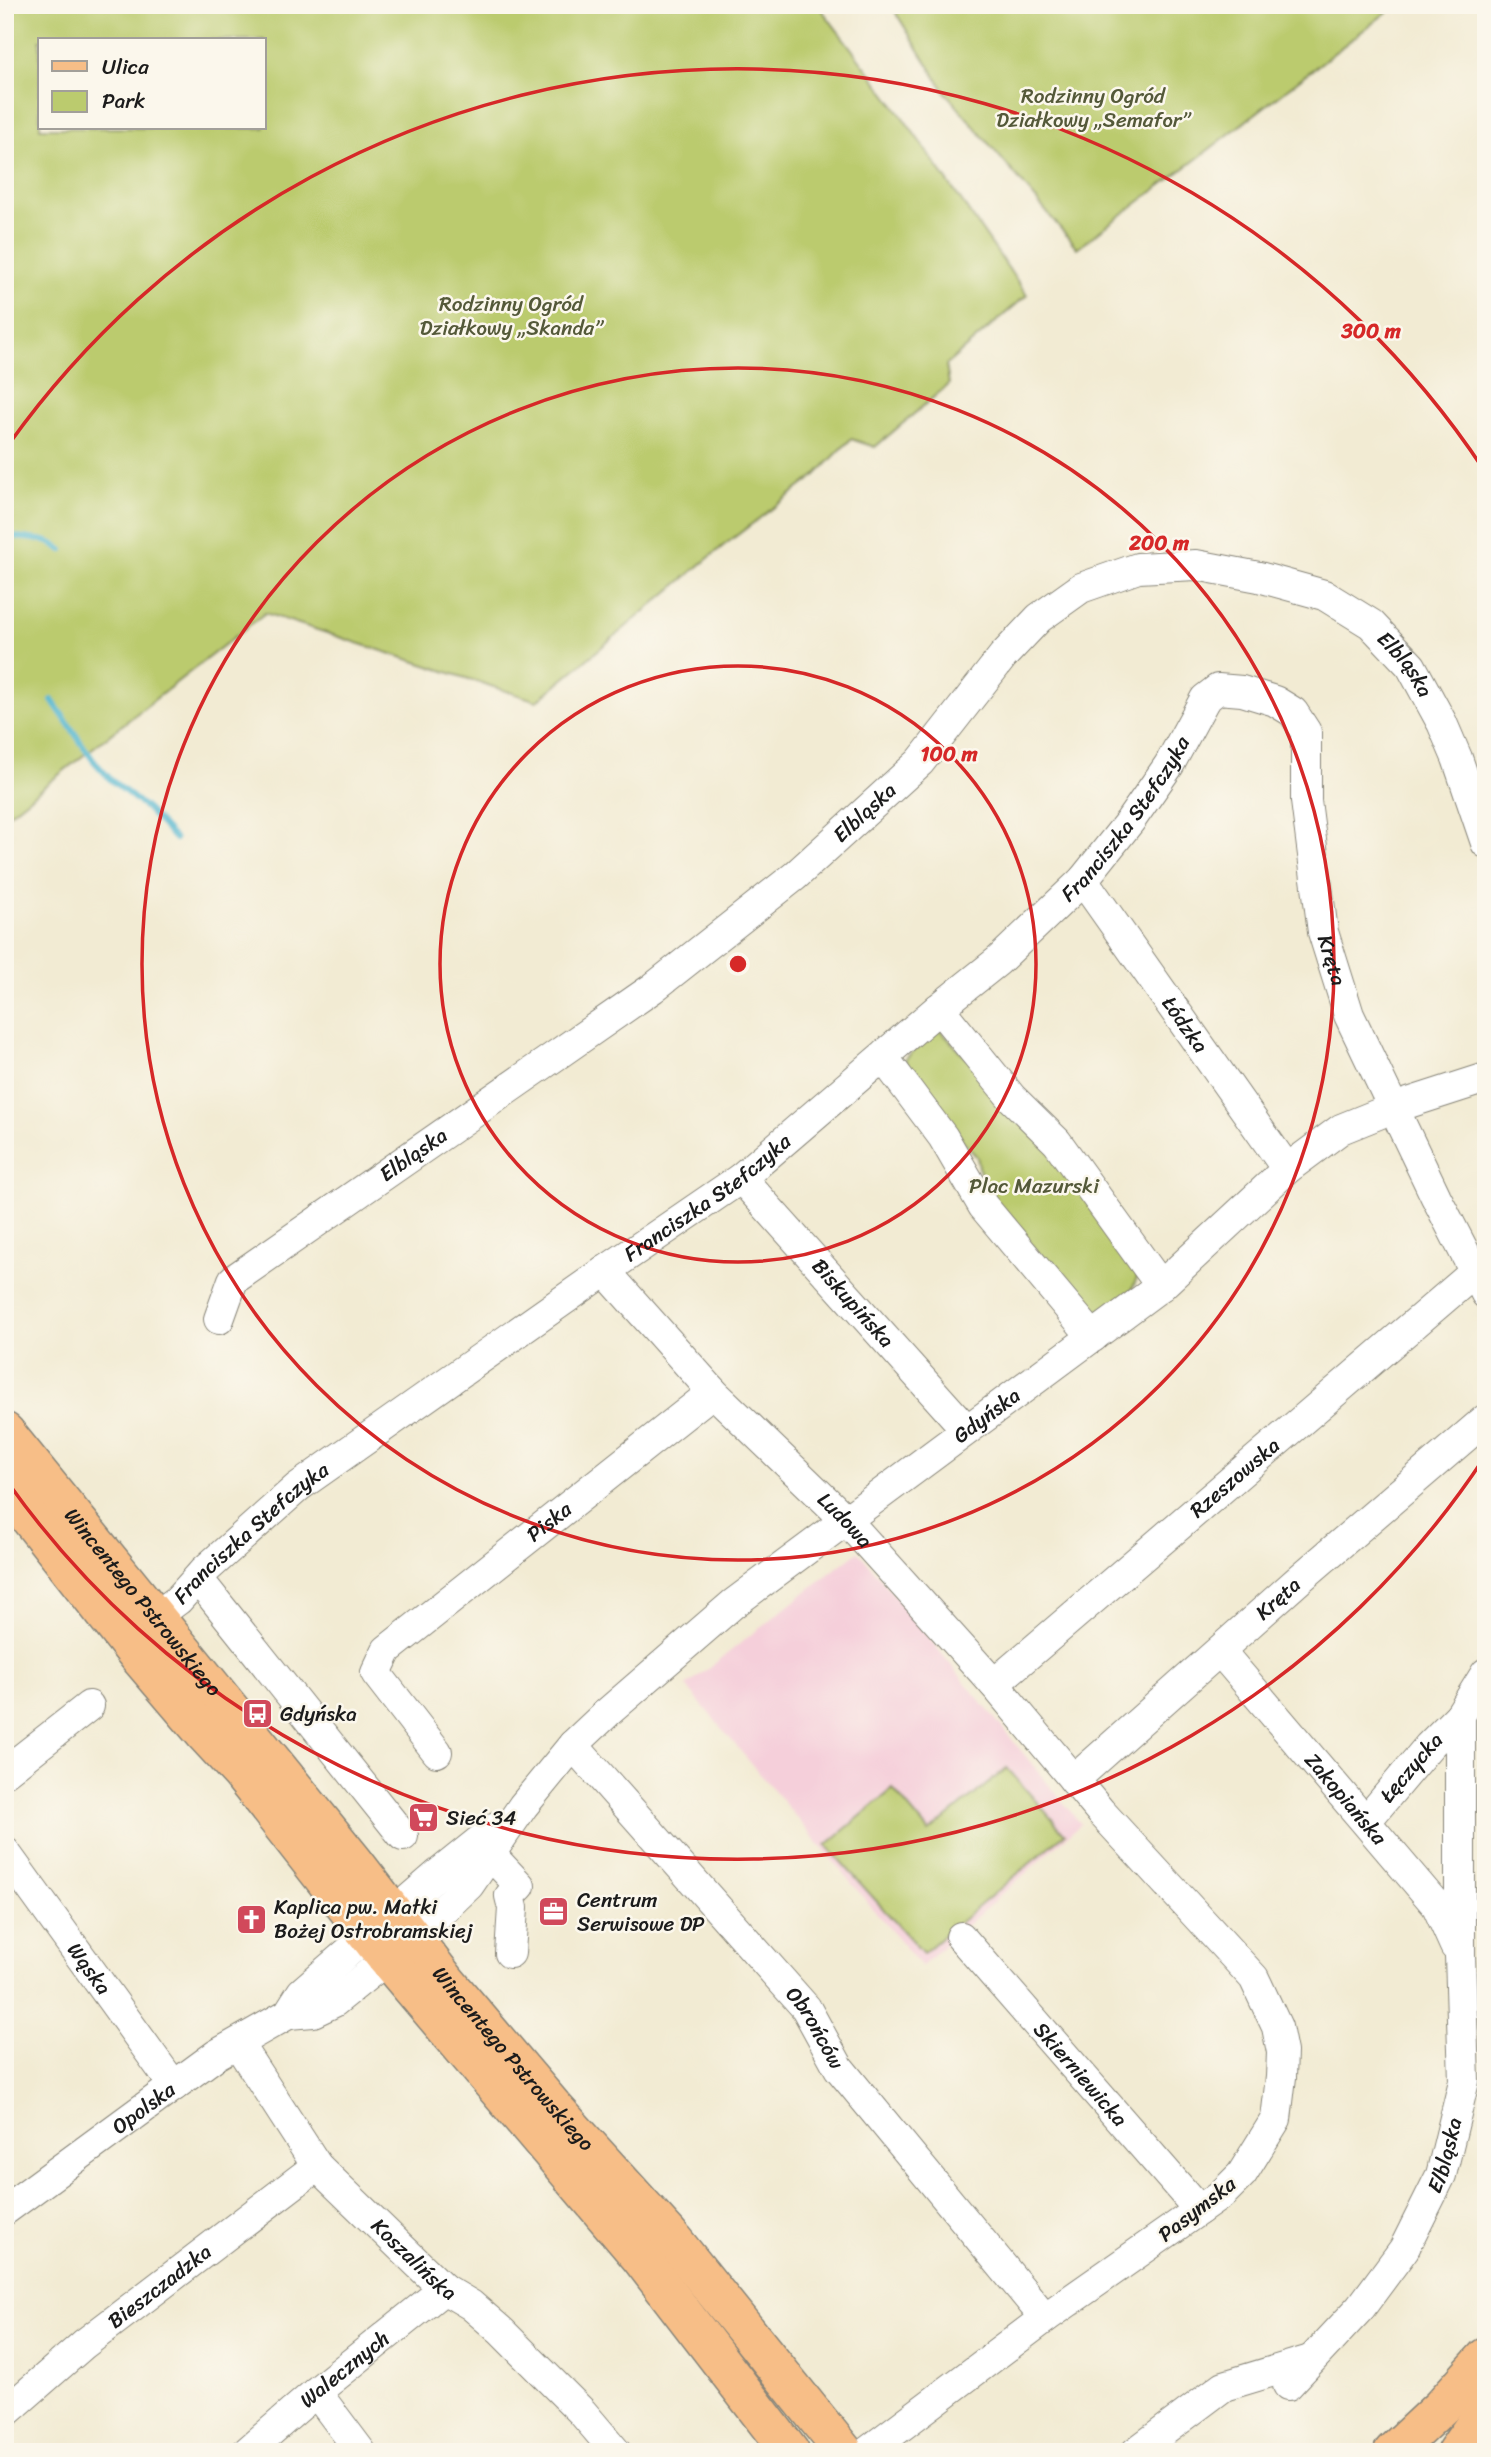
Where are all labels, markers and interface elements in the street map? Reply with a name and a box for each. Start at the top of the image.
legend [38,38,266,130]
text: Ulica [102,48,149,86]
park label: Rodzinny Ogród Działkowy „Semafor” [996,77,1192,139]
text: Park [102,82,145,120]
park label: Rodzinny Ogród Działkowy „Skanda” [420,285,605,347]
text: 300 m [1340,312,1402,350]
text: 200 m [1128,524,1190,562]
street label: Elbląska [1367,622,1444,705]
street label: Franciszka Stefczyka [1051,728,1201,912]
text: 100 m [920,735,978,773]
street label: Elbląska [823,772,906,852]
street label: Kręta [1306,930,1358,991]
centre of rings [726,952,750,976]
street label: Łódzka [1151,988,1219,1062]
street label: Elbląska [371,1117,456,1192]
street label: Franciszka Stefczyka [616,1123,800,1272]
park label: Plac Mazurski [969,1167,1100,1205]
street label: Biskupińska [802,1249,905,1357]
street label: Gdyńska [945,1377,1029,1454]
street label: Rzeszowska [1181,1427,1289,1528]
street label: Franciszka Stefczyka [163,1451,338,1613]
street label: Ludowa [808,1482,883,1558]
street label: Piska [518,1491,581,1552]
street label: Wincentego Pstrowskiego [54,1499,232,1706]
street label: Kręta [1246,1567,1310,1630]
place label: Gdyńska [280,1695,357,1733]
bus stop icon: Gdyńska [240,1697,274,1731]
street label: Łęczycka [1369,1722,1453,1812]
street label: Zakopiańska [1295,1743,1397,1854]
place label: Sieć 34 [446,1799,516,1837]
supermarket icon: Sieć 34 [406,1801,440,1835]
place label: Centrum Serwisowe DP [577,1881,705,1943]
place label: Kaplica pw. Matki Bożej Ostrobramskiej [274,1888,473,1950]
office icon: Centrum Serwisowe DP [537,1895,571,1929]
church icon: Kaplica pw. Matki Bożej Ostrobramskiej [234,1902,268,1936]
street label: Wąska [57,1934,122,2004]
street label: Wincentego Pstrowskiego [422,1958,604,2161]
street label: Obrońców [776,1977,855,2077]
street label: Skierniewicka [1024,2013,1138,2136]
street label: Opolska [103,2071,184,2145]
street label: Elbląska [1416,2113,1473,2200]
street label: Pasymska [1149,2166,1245,2252]
street label: Koszalińska [362,2208,464,2312]
street label: Bieszczadzka [99,2233,220,2339]
street label: Walecznych [290,2321,398,2418]

